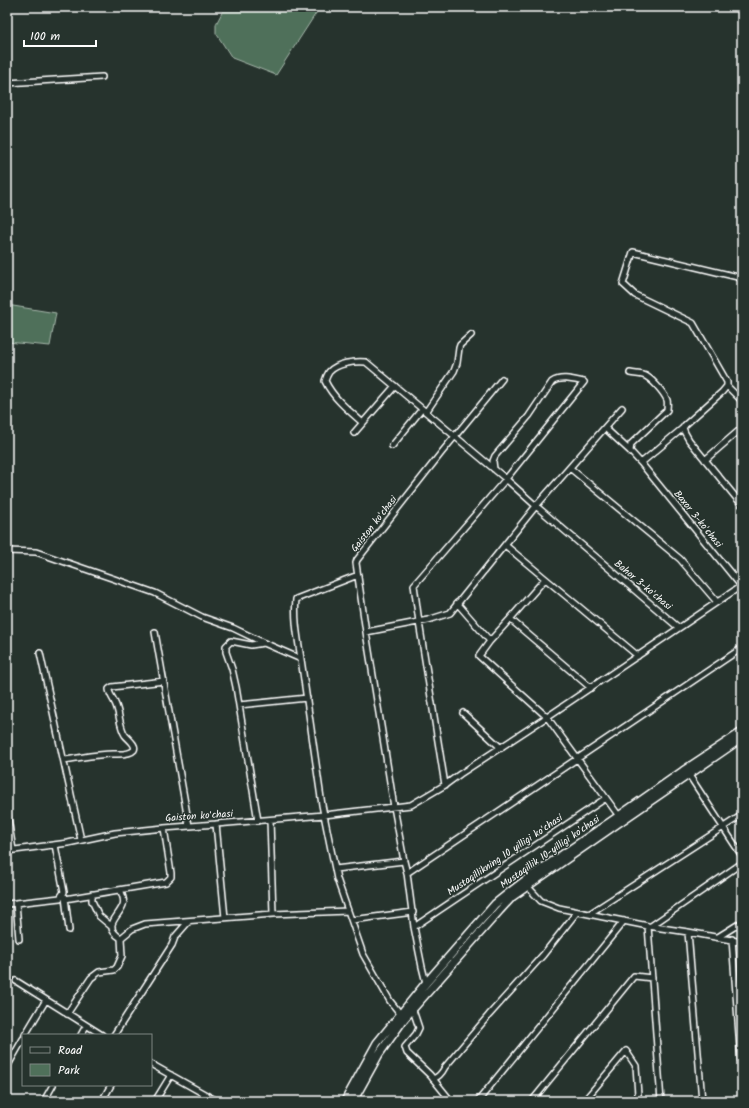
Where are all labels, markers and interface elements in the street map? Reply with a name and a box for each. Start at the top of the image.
scale bar [24,22,96,48]
text: 100 m [30,27,61,46]
street label: Baxor 3-koʻchasi [670,487,727,552]
street label: Gaiston koʻchasi [347,492,402,556]
street label: Bahor 3-koʻchasi [611,556,676,614]
street label: Gaiston koʻchasi [165,806,234,826]
street label: Mustaqillikning 10 yilligi koʻchasi [444,810,567,900]
street label: Mustaqillik 10-yilligi ko'chasi [497,811,604,893]
legend [22,1034,152,1086]
text: Road [58,1041,83,1060]
text: Park [58,1061,80,1080]

